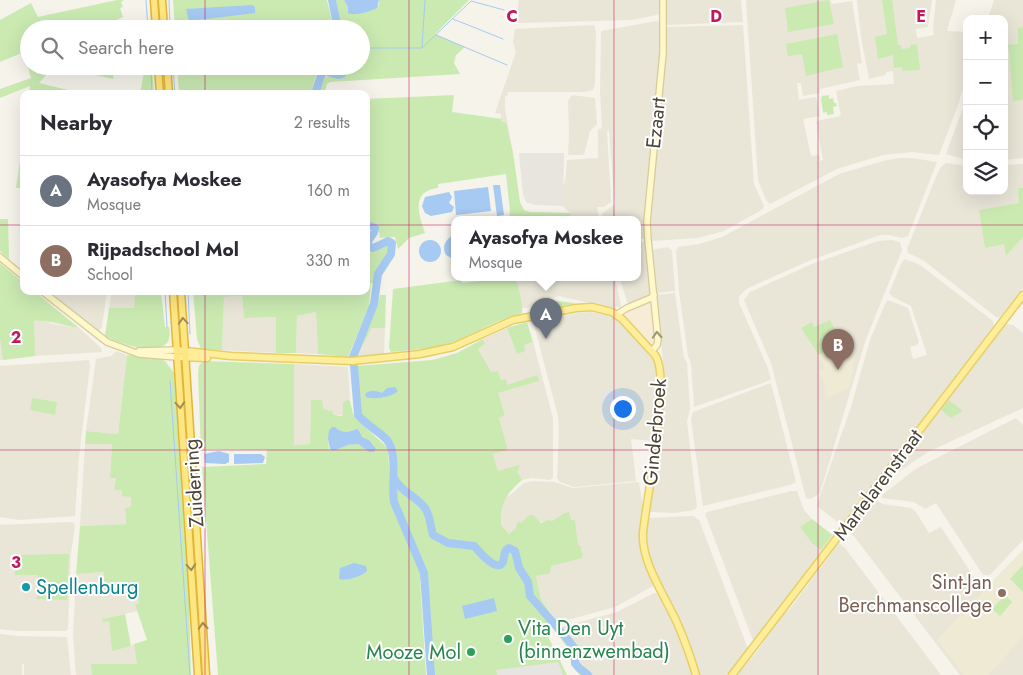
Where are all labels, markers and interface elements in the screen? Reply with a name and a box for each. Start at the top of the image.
text: C [506,5,518,28]
text: D [710,5,722,28]
text: E [916,5,926,28]
map controls [963,15,1008,195]
button: + [963,15,1008,60]
search box [20,20,370,75]
icon: search [38,34,66,62]
text: Search here [78,34,174,61]
button: − [963,60,1008,105]
street label: Ezaart [639,96,673,150]
button: locate [963,105,1008,150]
text: Nearby [40,108,112,138]
text: 2 results [294,111,350,134]
button: layers [963,150,1008,195]
text: Ayasofya Moskee [87,166,242,193]
text: A [50,179,62,202]
text: 160 m [307,179,350,202]
text: Mosque [87,193,141,216]
popup [451,216,641,281]
text: Ayasofya Moskee [469,224,623,251]
text: Rijpadschool Mol [87,236,239,263]
text: B [51,249,61,272]
text: 330 m [306,249,350,272]
text: Mosque [469,251,523,274]
text: School [87,263,133,286]
pin: A [530,298,562,339]
one-way arrow [178,317,189,325]
text: 2 [11,326,21,349]
pin: B [822,329,854,370]
one-way arrow [652,330,663,338]
street label: Ginderbroek [636,377,674,487]
your location [610,396,636,422]
one-way arrow [175,401,186,409]
street label: Martelarenstraat [826,423,930,547]
street label: Zuiderring [176,438,212,528]
text: 3 [11,551,21,574]
one-way arrow [185,564,196,572]
place label: Sint-Jan Berchmanscollege [838,568,992,620]
place label: Spellenburg [36,573,139,602]
marker: Spellenburg [20,581,32,593]
marker: Sint-Jan Berchmanscollege [996,587,1008,599]
place label: Vita Den Uyt (binnenzwembad) [518,614,670,666]
one-way arrow [198,622,209,630]
marker: Vita Den Uyt (binnenzwembad) [502,633,514,645]
place label: Mooze Mol [366,638,461,667]
marker: Mooze Mol [465,646,477,658]

